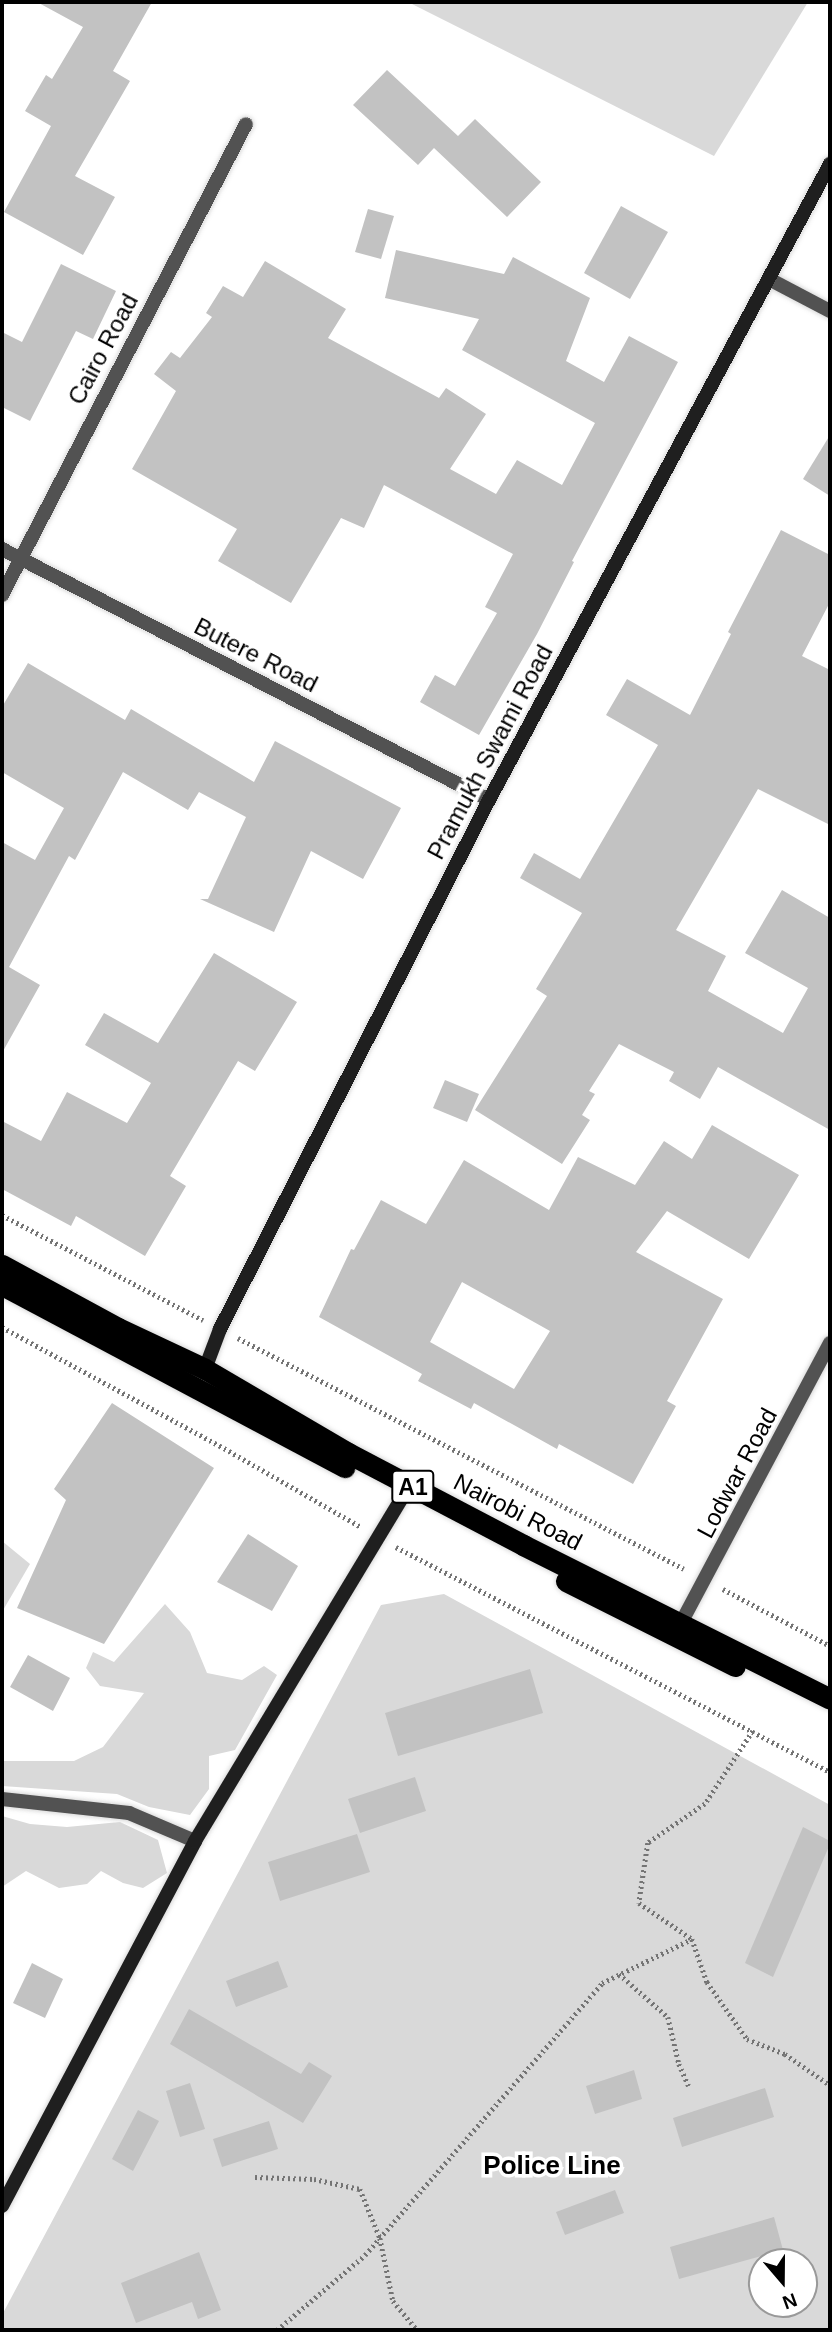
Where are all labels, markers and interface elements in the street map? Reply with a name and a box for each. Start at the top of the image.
street label: Cairo Road [62,289,144,409]
street label: Butere Road [189,612,323,698]
street label: Pramukh Swami Road [421,640,559,864]
street label: Lodwar Road [691,1403,783,1543]
street label: Nairobi Road [449,1467,587,1557]
road number: A1 [390,1468,436,1506]
district label: Police Line [483,2150,621,2182]
north arrow [748,2248,818,2318]
text: N [780,2289,800,2314]

